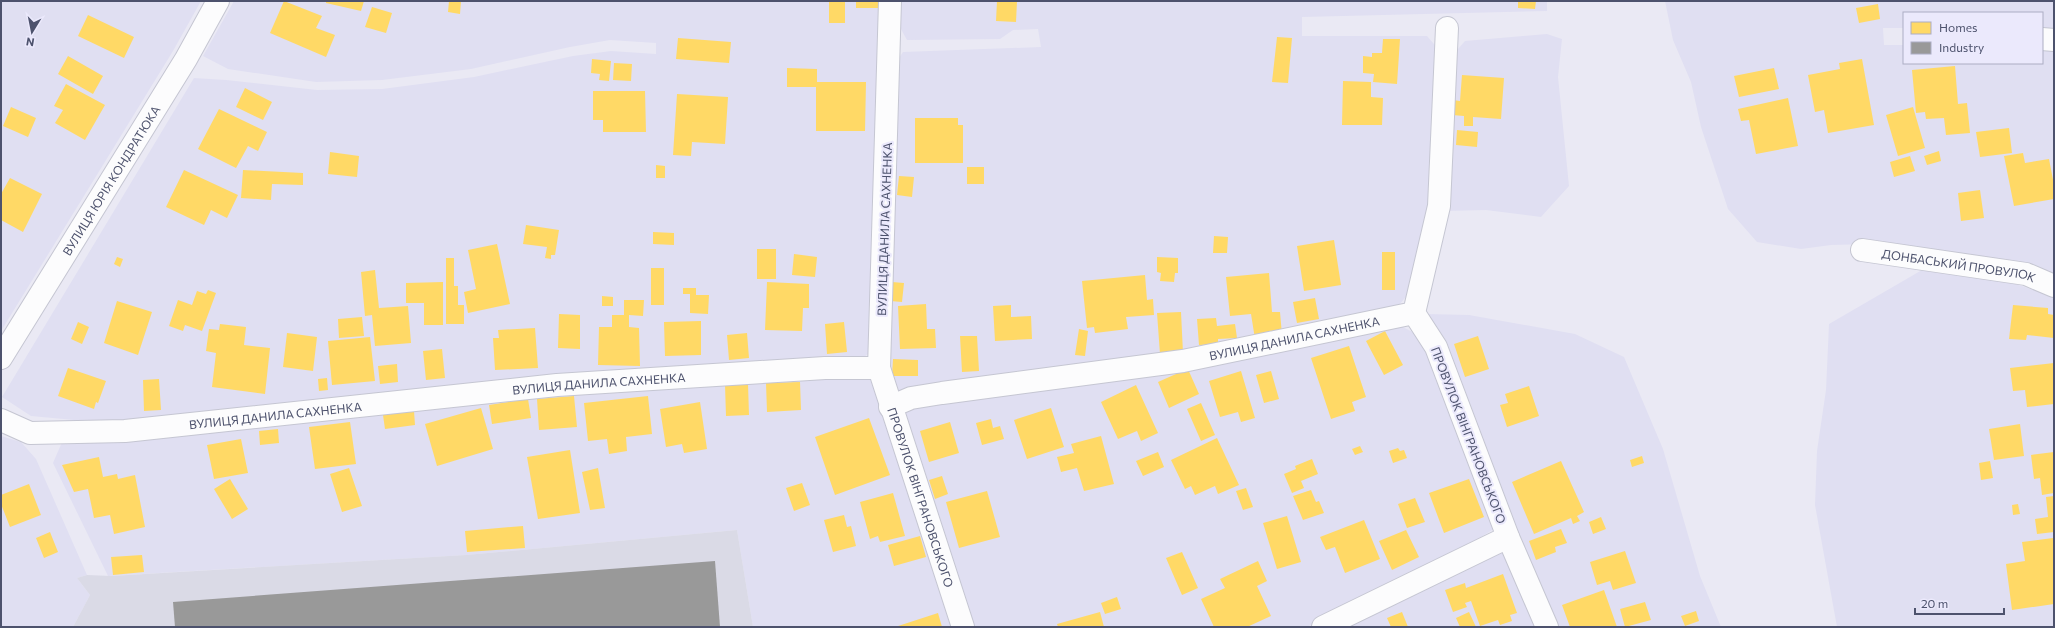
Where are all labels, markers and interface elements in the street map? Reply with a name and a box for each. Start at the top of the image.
north arrow [12,12,52,52]
legend [1903,12,2043,64]
text: Homes [1939,20,1977,34]
text: N [25,35,35,49]
text: Industry [1939,40,1984,54]
street label: ВУЛИЦЯ ЮРІЯ КОНДРАТЮКА [59,103,163,258]
street label: ВУЛИЦЯ ДАНИЛА САХНЕНКА [874,142,894,316]
street label: ДОНБАСЬКИЙ ПРОВУЛОК [1881,246,2038,284]
street label: ВУЛИЦЯ ДАНИЛА САХНЕНКА [1208,313,1381,362]
street label: ПРОВУЛОК ВІНГРАНОВСЬКОГО [1429,345,1509,525]
street label: ВУЛИЦЯ ДАНИЛА САХНЕНКА [511,370,686,397]
street label: ВУЛИЦЯ ДАНИЛА САХНЕНКА [188,399,362,431]
street label: ПРОВУЛОК ВІНГРАНОВСЬКОГО [885,406,957,589]
scale bar [1915,590,2004,616]
text: 20 m [1921,596,1948,610]

